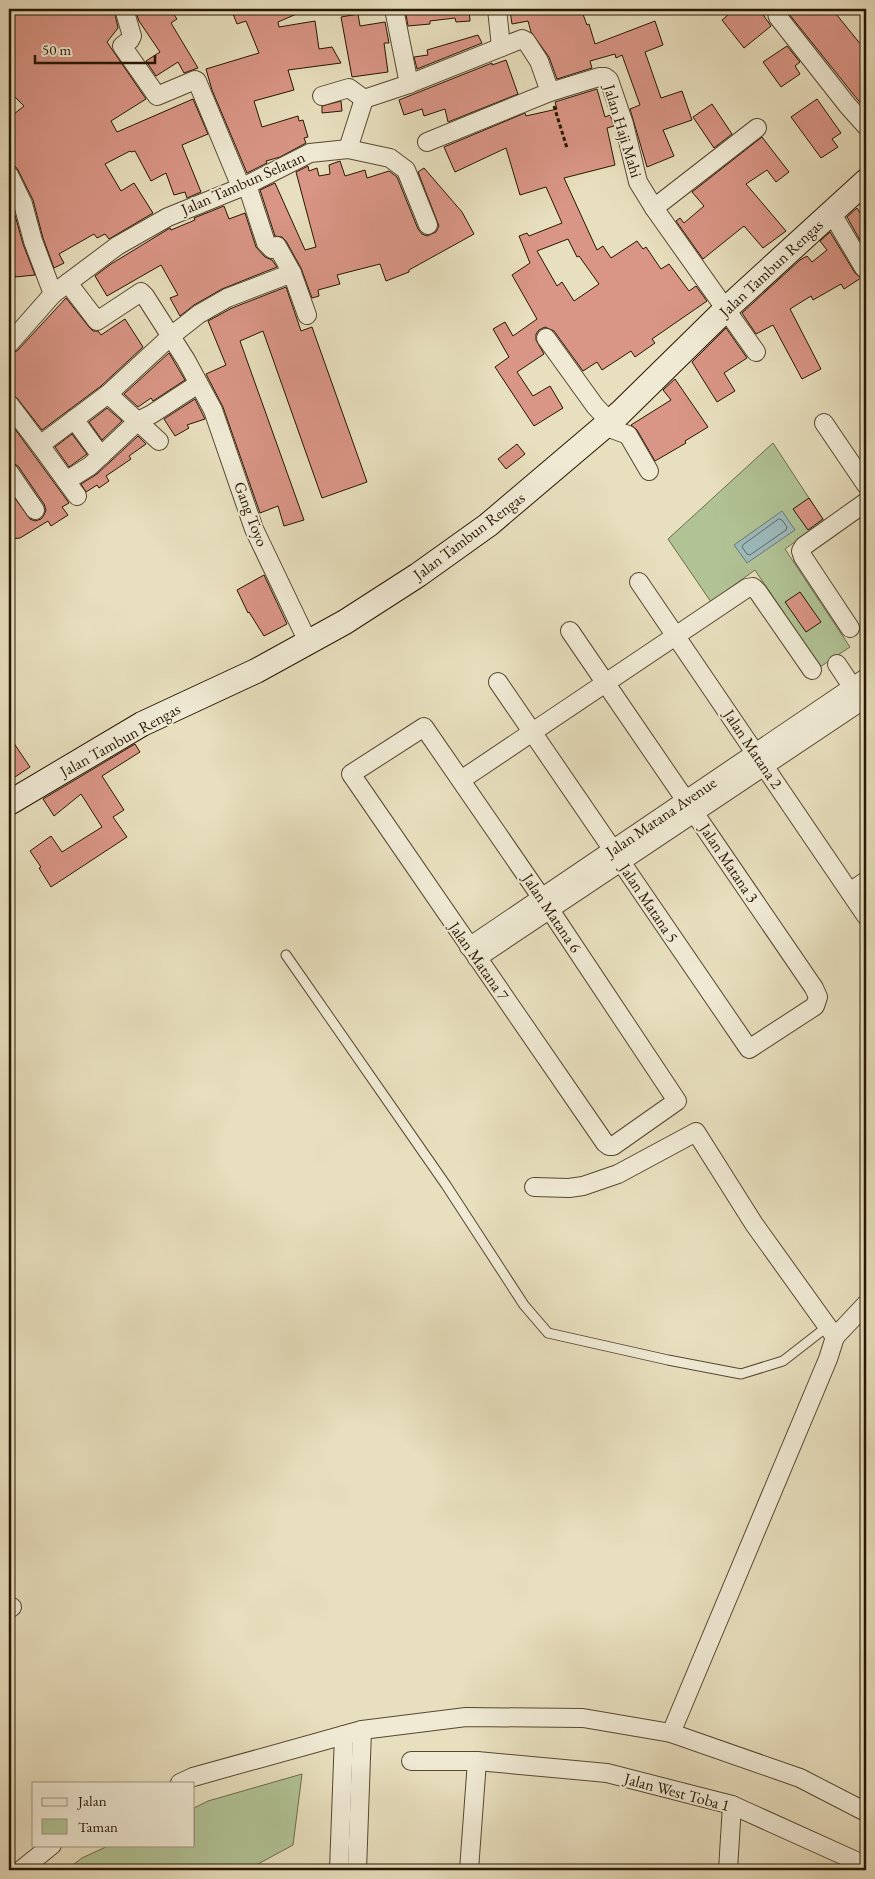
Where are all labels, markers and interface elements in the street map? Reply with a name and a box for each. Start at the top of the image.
scale bar [35,32,155,64]
text: 50 m [42,40,71,59]
street label: Jalan Haji Mahi [598,80,647,180]
street label: Jalan Tambun Selatan [176,146,309,221]
street label: Jalan Tambun Rengas [713,214,827,323]
street label: Gang Toyo [229,479,273,549]
street label: Jalan Tambun Rengas [407,487,529,586]
street label: Jalan Tambun Rengas [54,698,184,783]
street label: Jalan Matana 2 [718,704,787,793]
street label: Jalan Matana Avenue [600,772,721,863]
street label: Jalan Matana 3 [694,818,763,907]
street label: Jalan Matana 5 [614,858,683,947]
street label: Jalan Matana 6 [517,868,586,957]
street label: Jalan Matana 7 [443,916,514,1005]
street label: Jalan West Toba 1 [620,1767,732,1816]
legend [32,1782,195,1846]
text: Jalan [76,1791,107,1810]
text: Taman [78,1817,118,1836]

